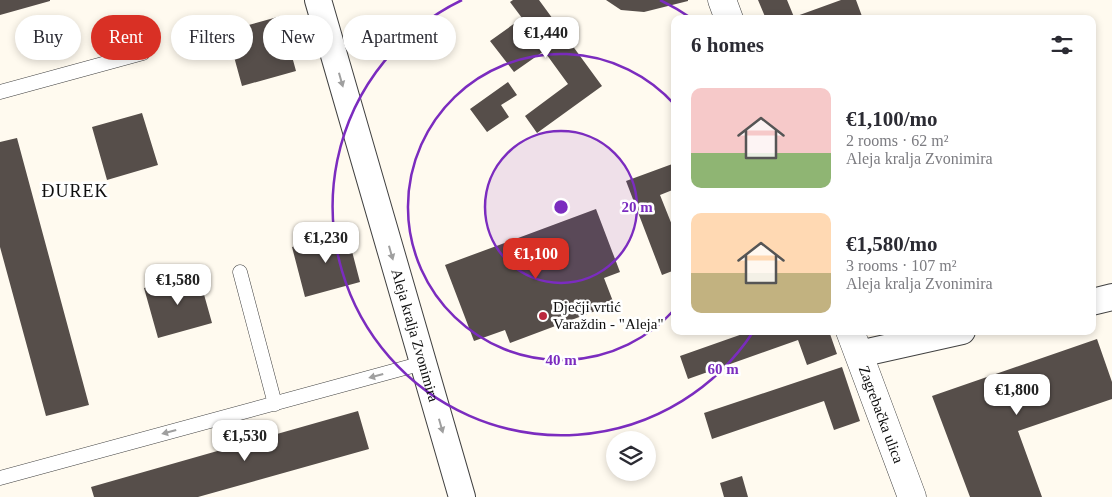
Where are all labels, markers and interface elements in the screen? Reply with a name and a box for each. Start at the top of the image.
chip: Buy [15,15,81,60]
chip: Rent [91,15,161,60]
chip: Filters [171,15,253,60]
chip: New [263,15,333,60]
chip: Apartment [343,15,456,60]
pin: €1,440 [505,17,587,59]
text: €1,440 [524,24,568,41]
icon: filters [1048,31,1076,59]
text: 6 homes [691,33,764,57]
one-way arrow [338,73,346,88]
text: €1,100/mo [846,107,938,131]
icon: home [731,108,791,168]
text: 2 rooms · 62 m² [846,132,949,149]
text: Aleja kralja Zvonimira [846,150,993,167]
district label: ĐUREK [42,181,109,201]
centre of rings [552,198,570,216]
text: 20 m [621,199,653,215]
pin: €1,230 [285,222,367,264]
text: €1,230 [304,229,348,246]
text: €1,580/mo [846,232,938,256]
icon: home [731,233,791,293]
pin: €1,100 [495,238,577,280]
text: €1,100 [514,245,558,262]
one-way arrow [388,246,396,261]
text: 3 rooms · 107 m² [846,257,957,274]
pin: €1,580 [137,264,219,306]
street label: Aleja kralja Zvonimira [388,267,442,404]
text: €1,580 [156,271,200,288]
text: Aleja kralja Zvonimira [846,275,993,292]
place label: Dječji vrtić Varaždin - "Aleja" [553,299,664,332]
marker: Dječji vrtić Varaždin - "Aleja" [537,310,549,322]
text: 40 m [545,352,577,368]
text: 60 m [707,361,739,377]
street label: Zagrebačka ulica [856,363,907,466]
one-way arrow [369,372,384,380]
pin: €1,800 [976,374,1058,416]
text: €1,800 [995,381,1039,398]
one-way arrow [438,419,446,434]
pin: €1,530 [204,420,286,462]
text: €1,530 [223,427,267,444]
one-way arrow [161,429,176,437]
map controls [606,431,656,481]
button: layers [606,431,656,481]

